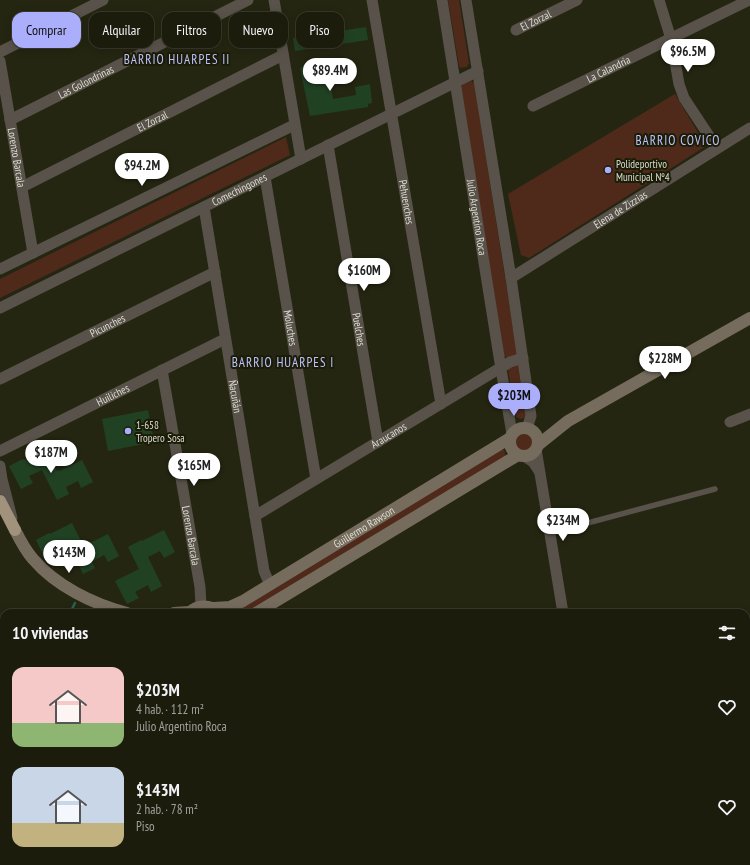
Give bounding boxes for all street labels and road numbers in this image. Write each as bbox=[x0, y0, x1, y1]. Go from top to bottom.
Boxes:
street label: El Zorzal bbox=[518, 7, 554, 34]
street label: La Calandria bbox=[584, 52, 633, 86]
street label: Las Golondrinas bbox=[56, 62, 116, 102]
street label: El Zorzal bbox=[135, 107, 170, 135]
street label: Lorenzo Barcala bbox=[5, 127, 29, 188]
street label: Comechingones bbox=[209, 170, 269, 209]
street label: Julio Argentino Roca bbox=[464, 177, 490, 256]
street label: Pehuenches bbox=[396, 179, 417, 226]
street label: Elena de Zizzias bbox=[591, 187, 650, 231]
street label: Moluches bbox=[281, 309, 300, 347]
street label: Picunches bbox=[87, 311, 128, 340]
street label: Puelches bbox=[349, 312, 369, 347]
street label: Ñacuñán bbox=[226, 379, 245, 414]
street label: Huiliches bbox=[94, 381, 132, 409]
street label: Araucanos bbox=[368, 419, 409, 451]
street label: Guillermo Rawson bbox=[331, 503, 397, 551]
street label: Lorenzo Barcala bbox=[179, 505, 203, 566]

